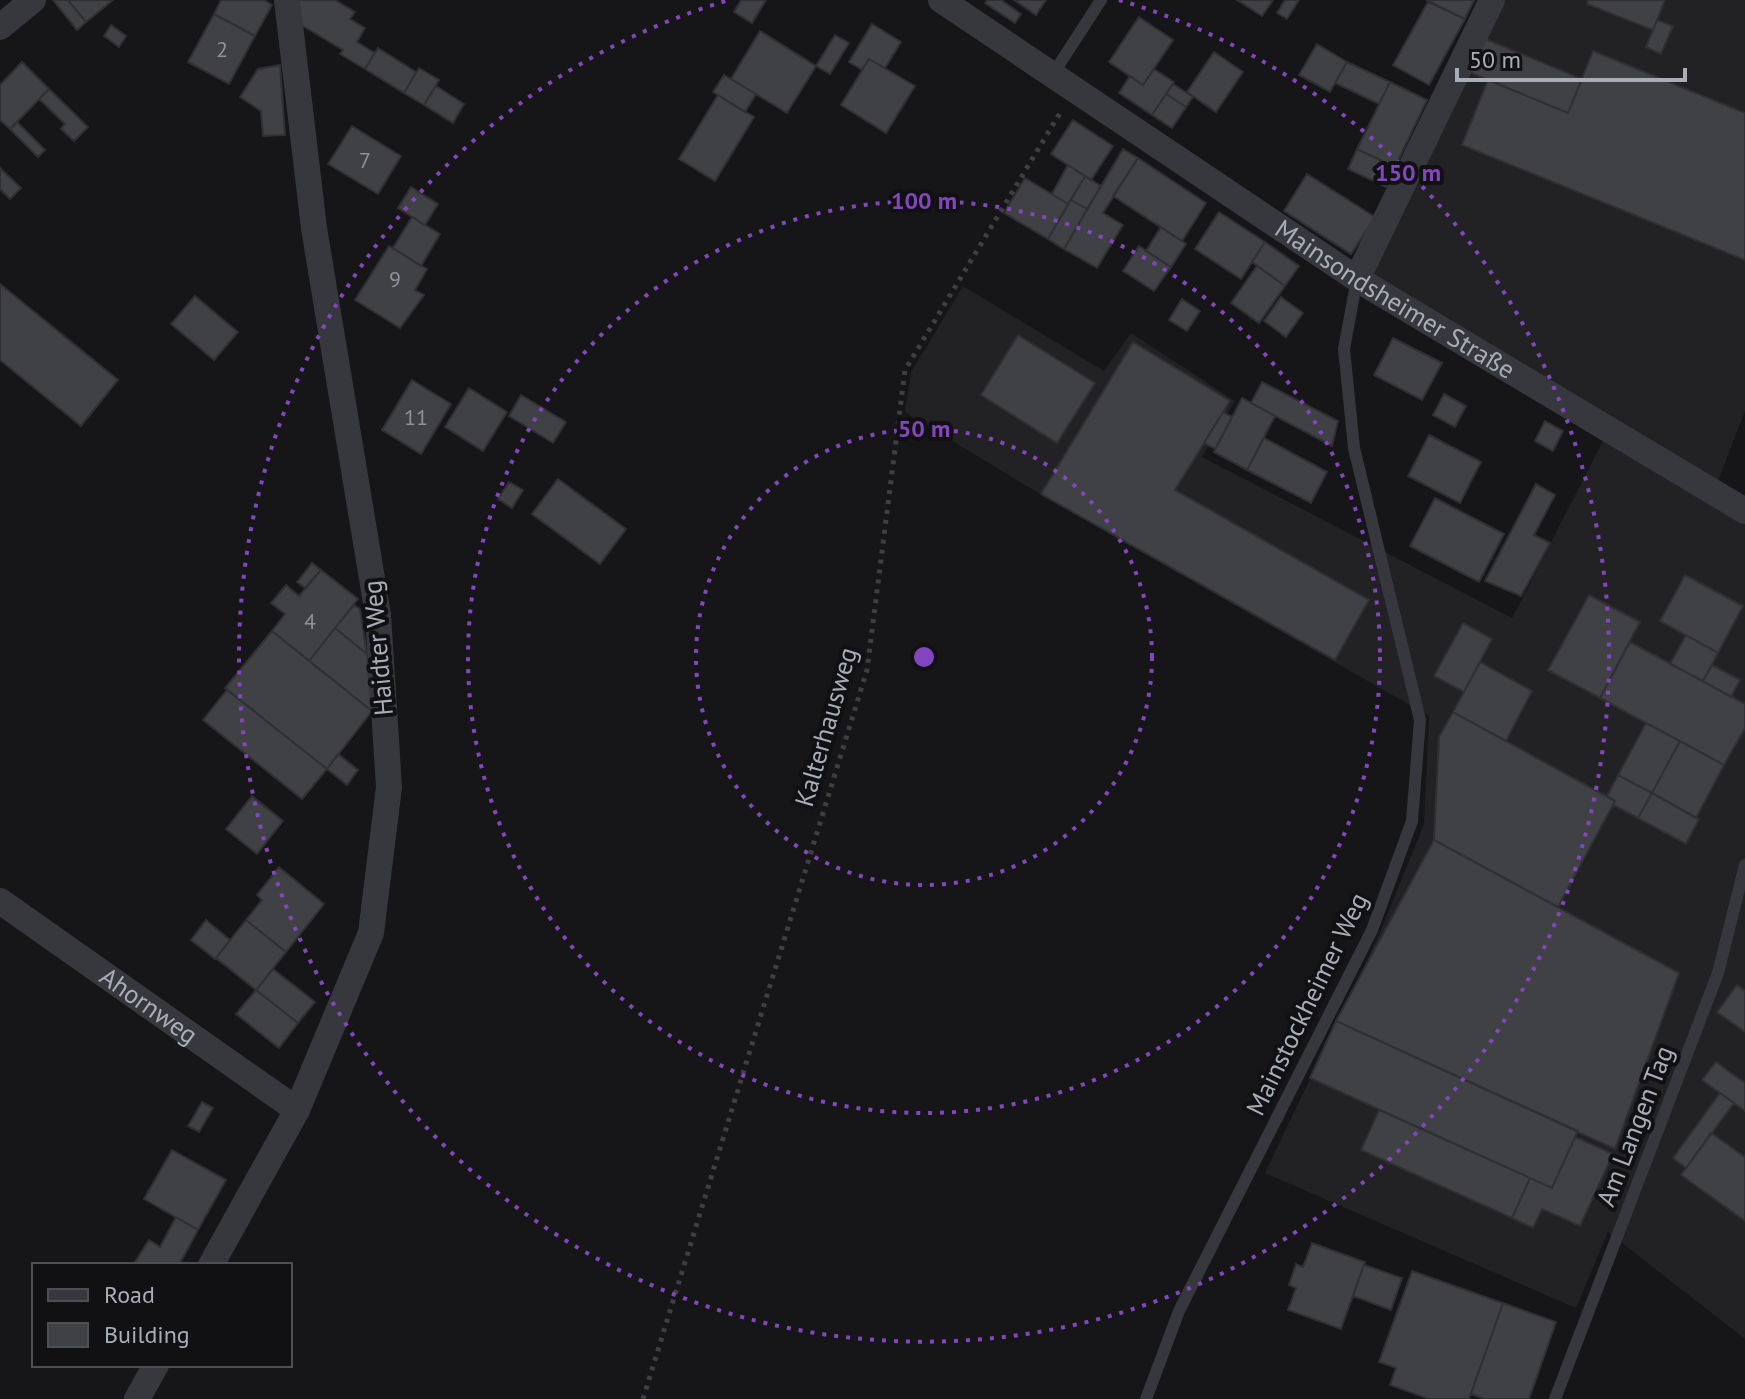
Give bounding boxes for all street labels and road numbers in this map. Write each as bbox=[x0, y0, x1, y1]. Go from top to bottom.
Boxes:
street label: Mainsondsheimer Straße bbox=[1269, 212, 1521, 386]
street label: Haidter Weg bbox=[355, 579, 400, 717]
street label: Kalterhausweg bbox=[787, 643, 864, 810]
street label: Mainstockheimer Weg bbox=[1238, 887, 1375, 1120]
street label: Ahornweg bbox=[94, 960, 205, 1051]
street label: Am Langen Tag bbox=[1589, 1041, 1680, 1211]

